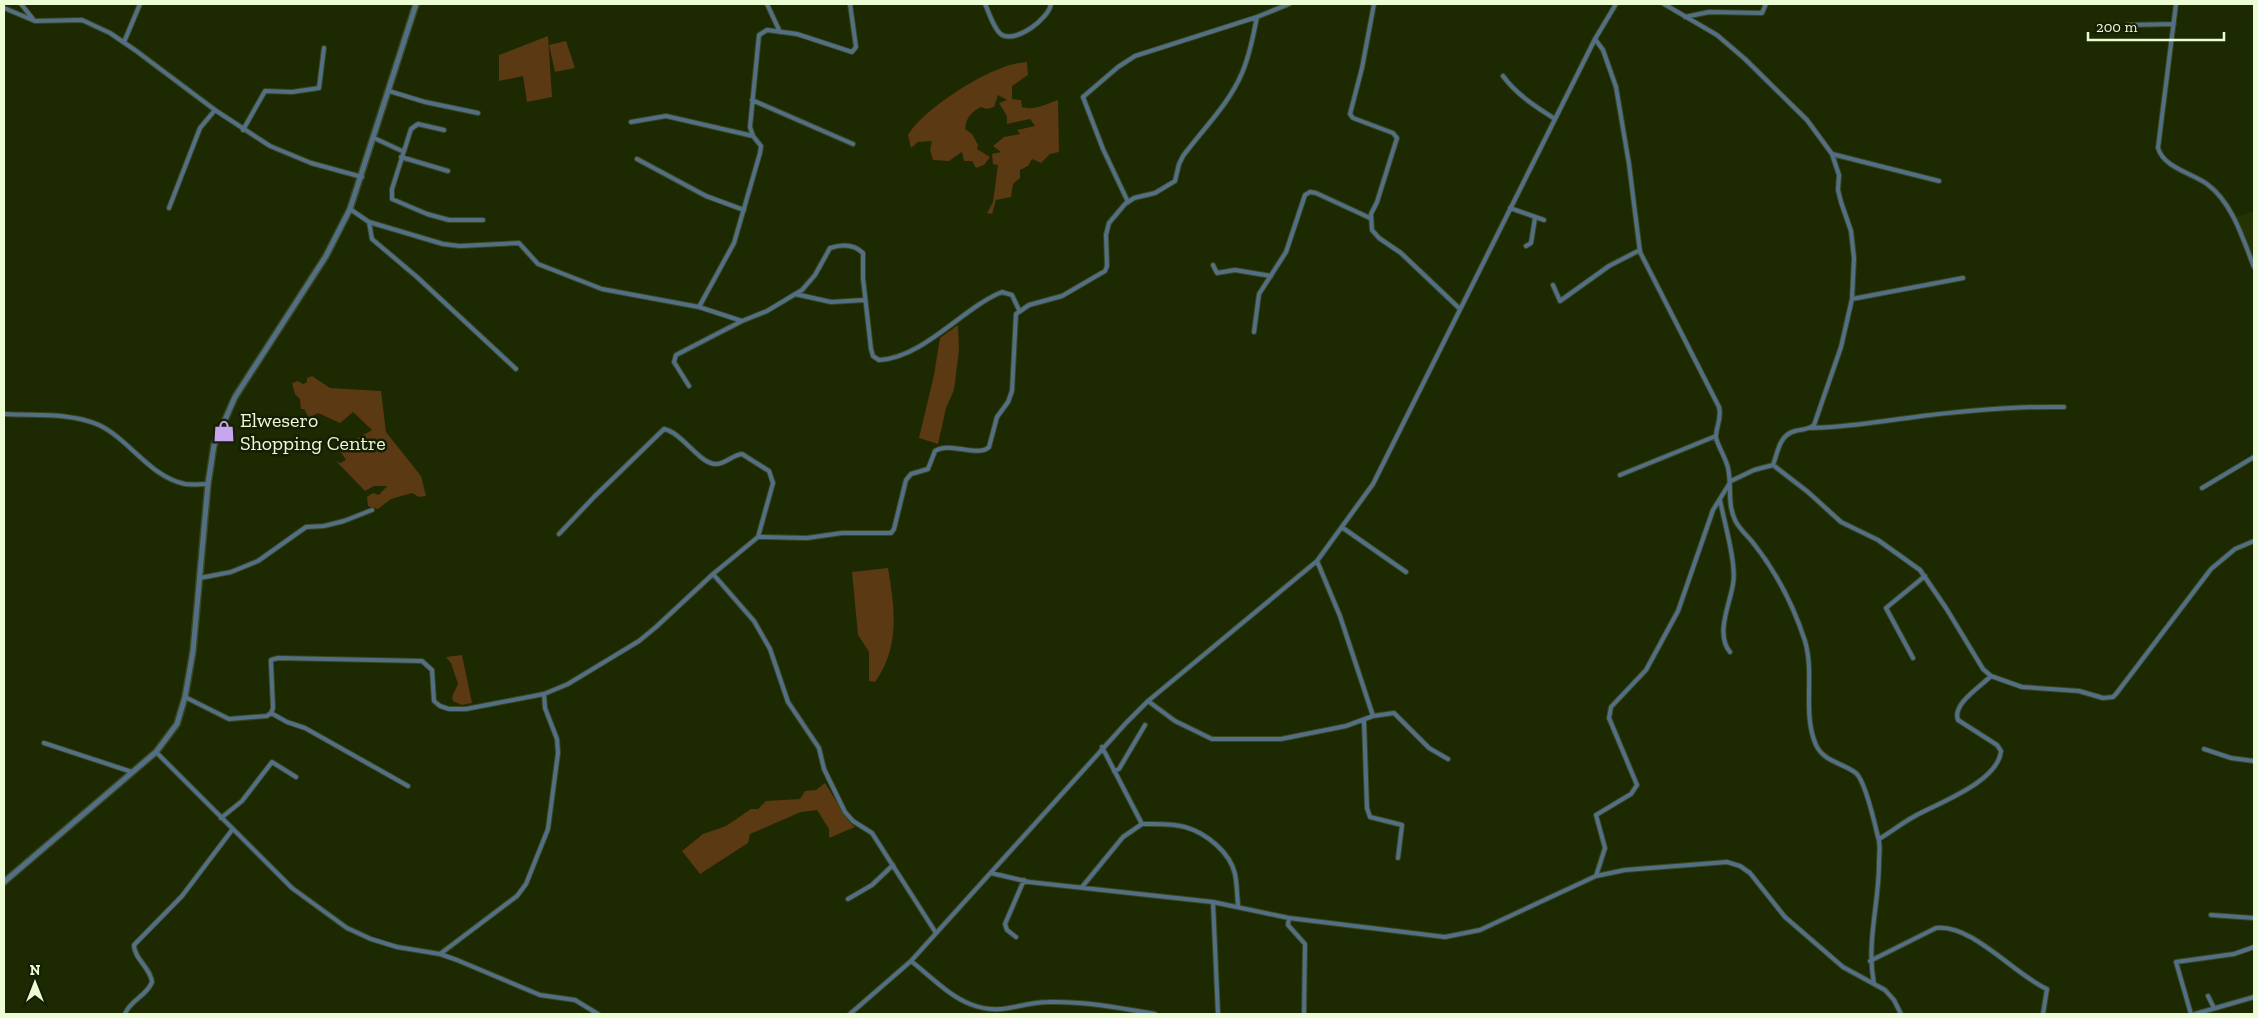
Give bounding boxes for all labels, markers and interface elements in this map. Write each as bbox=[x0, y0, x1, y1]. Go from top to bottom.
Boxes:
scale bar bbox=[2088, 10, 2224, 42]
text: 200 m bbox=[2096, 18, 2137, 36]
place label: Elwesero Shopping Centre bbox=[240, 408, 386, 455]
shop icon: Elwesero Shopping Centre bbox=[211, 418, 237, 444]
north arrow bbox=[10, 958, 60, 1008]
text: N bbox=[30, 962, 41, 979]

